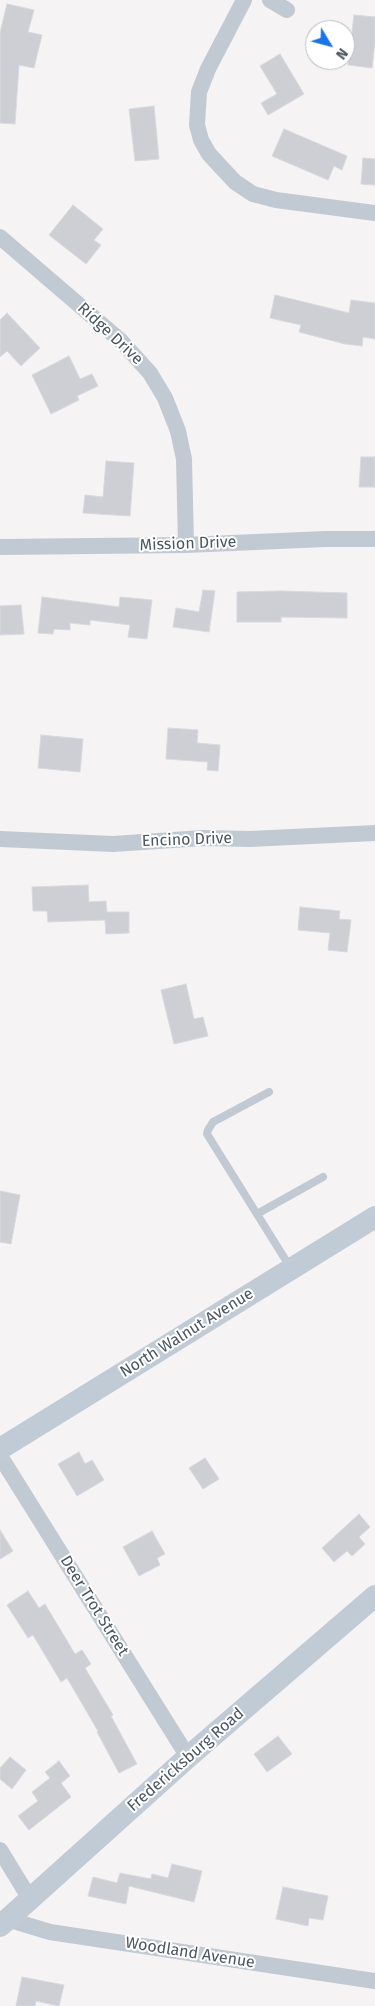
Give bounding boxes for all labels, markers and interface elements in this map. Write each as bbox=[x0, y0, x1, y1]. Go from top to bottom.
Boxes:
north arrow bbox=[305, 20, 355, 70]
text: N bbox=[332, 45, 351, 63]
street label: Ridge Drive bbox=[73, 299, 147, 369]
street label: Mission Drive bbox=[139, 533, 237, 555]
street label: Encino Drive bbox=[141, 829, 233, 851]
street label: North Walnut Avenue bbox=[117, 1284, 257, 1382]
street label: Deer Trot Street bbox=[56, 1552, 132, 1660]
street label: Fredericksburg Road bbox=[124, 1704, 248, 1816]
street label: Woodland Avenue bbox=[124, 1933, 256, 1973]

